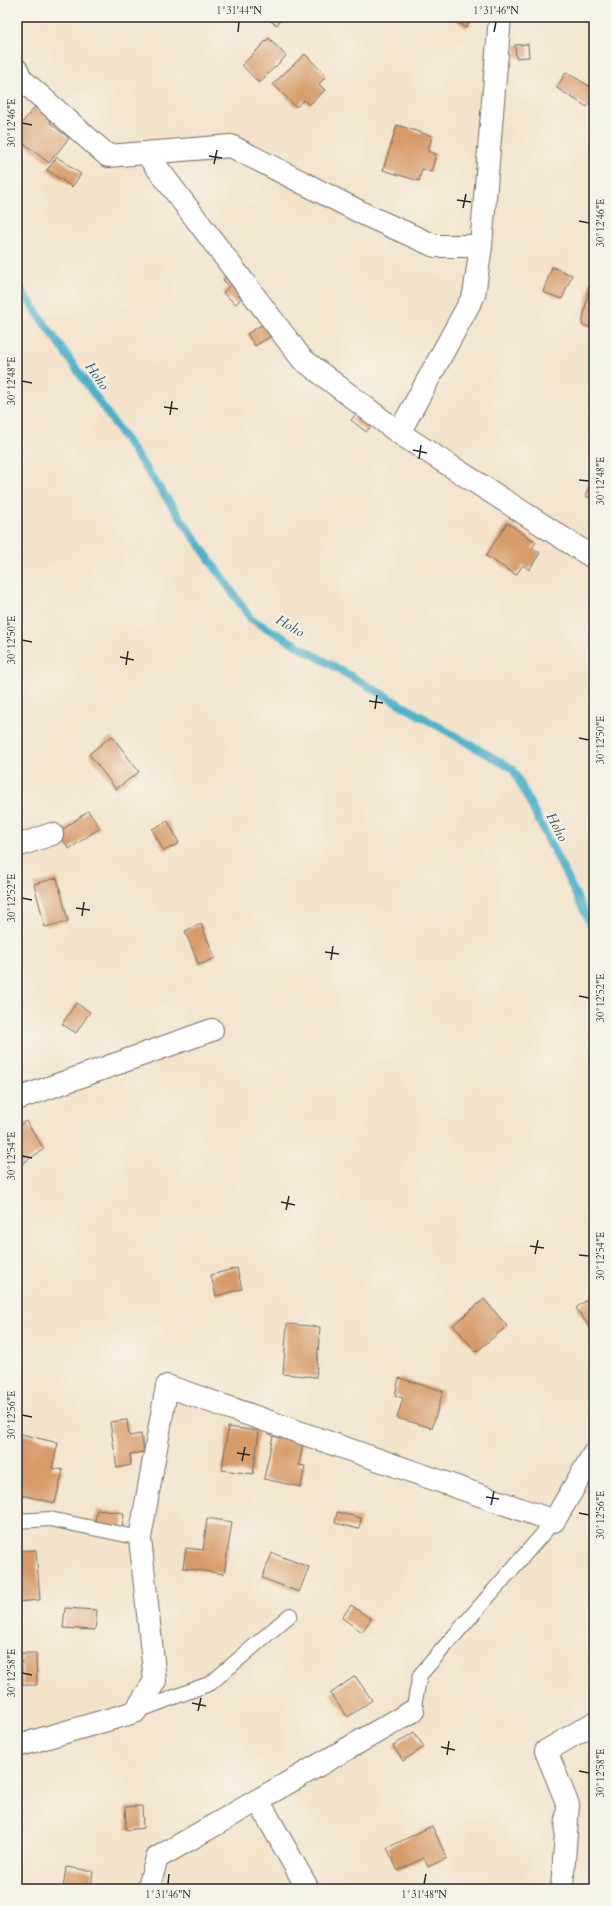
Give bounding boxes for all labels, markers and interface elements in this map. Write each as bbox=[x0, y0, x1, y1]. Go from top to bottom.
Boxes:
text: 1°31'44"N bbox=[216, 4, 262, 18]
text: 1°31'46"N bbox=[473, 4, 519, 18]
text: 30°12'46"E bbox=[5, 99, 19, 147]
text: 30°12'46"E bbox=[594, 199, 608, 247]
text: 30°12'48"E bbox=[5, 357, 19, 405]
water label: Hoho bbox=[81, 358, 114, 394]
text: 30°12'48"E bbox=[594, 457, 608, 505]
water label: Hoho bbox=[272, 610, 308, 642]
text: 30°12'50"E bbox=[5, 616, 19, 664]
text: 30°12'50"E bbox=[594, 716, 608, 764]
water label: Hoho bbox=[542, 809, 573, 845]
text: 30°12'52"E bbox=[5, 874, 19, 922]
text: 30°12'52"E bbox=[594, 974, 608, 1022]
text: 30°12'54"E bbox=[5, 1132, 19, 1180]
text: 30°12'54"E bbox=[594, 1232, 608, 1280]
text: 30°12'56"E bbox=[5, 1391, 19, 1439]
text: 30°12'56"E bbox=[594, 1491, 608, 1539]
text: 30°12'58"E bbox=[5, 1649, 19, 1697]
text: 30°12'58"E bbox=[594, 1749, 608, 1797]
text: 1°31'46"N bbox=[145, 1888, 191, 1902]
text: 1°31'48"N bbox=[401, 1888, 447, 1902]

